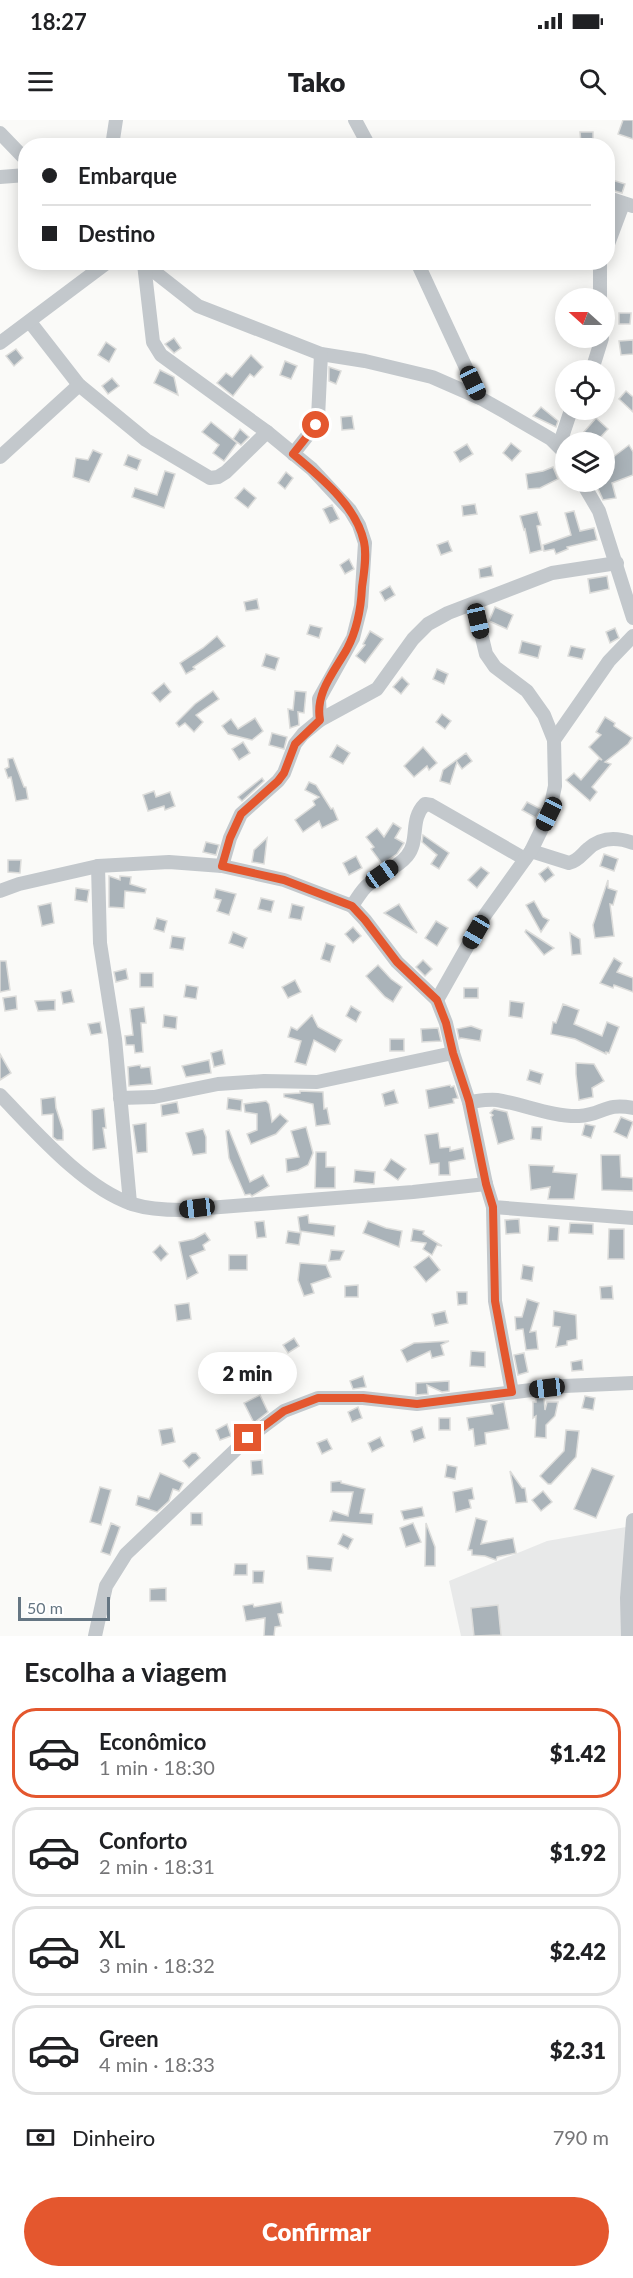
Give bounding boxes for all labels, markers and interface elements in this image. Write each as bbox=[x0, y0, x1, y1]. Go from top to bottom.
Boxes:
text: 18:27 bbox=[30, 8, 87, 35]
icon: menu bbox=[24, 65, 57, 98]
text: Tako bbox=[288, 65, 345, 98]
icon: search bbox=[576, 65, 609, 98]
text: Embarque bbox=[78, 162, 177, 189]
text: Destino bbox=[78, 220, 155, 247]
north arrow bbox=[555, 288, 615, 348]
map controls bbox=[555, 288, 615, 492]
button: locate bbox=[555, 360, 615, 420]
car bbox=[457, 363, 489, 403]
route start bbox=[302, 411, 329, 438]
button: layers bbox=[555, 432, 615, 492]
car bbox=[465, 601, 491, 641]
car bbox=[533, 794, 565, 834]
car bbox=[362, 856, 402, 892]
car bbox=[459, 912, 493, 952]
car bbox=[178, 1197, 216, 1219]
callout: 2 min bbox=[198, 1351, 298, 1393]
text: 2 min bbox=[223, 1361, 272, 1385]
car bbox=[528, 1377, 566, 1399]
route end bbox=[234, 1424, 261, 1451]
scale bar bbox=[18, 1594, 110, 1622]
text: 50 m bbox=[27, 1598, 63, 1617]
text: Escolha a viagem bbox=[24, 1655, 227, 1688]
icon: car bbox=[27, 1726, 81, 1780]
text: Econômico bbox=[99, 1728, 206, 1755]
text: $1.42 bbox=[550, 1740, 606, 1767]
text: 1 min · 18:30 bbox=[99, 1755, 215, 1779]
icon: car bbox=[27, 1825, 81, 1879]
text: Conforto bbox=[99, 1827, 187, 1854]
text: $1.92 bbox=[550, 1839, 606, 1866]
text: 2 min · 18:31 bbox=[99, 1854, 215, 1878]
icon: car bbox=[27, 1924, 81, 1978]
text: XL bbox=[99, 1926, 125, 1953]
text: $2.42 bbox=[550, 1938, 606, 1965]
text: 3 min · 18:32 bbox=[99, 1953, 215, 1977]
icon: car bbox=[27, 2023, 81, 2077]
text: Green bbox=[99, 2025, 159, 2052]
text: $2.31 bbox=[550, 2037, 606, 2064]
text: 4 min · 18:33 bbox=[99, 2052, 215, 2076]
icon: cash bbox=[24, 2121, 57, 2154]
text: Dinheiro bbox=[72, 2124, 155, 2151]
text: 790 m bbox=[553, 2125, 609, 2149]
button: Confirmar bbox=[24, 2197, 609, 2266]

